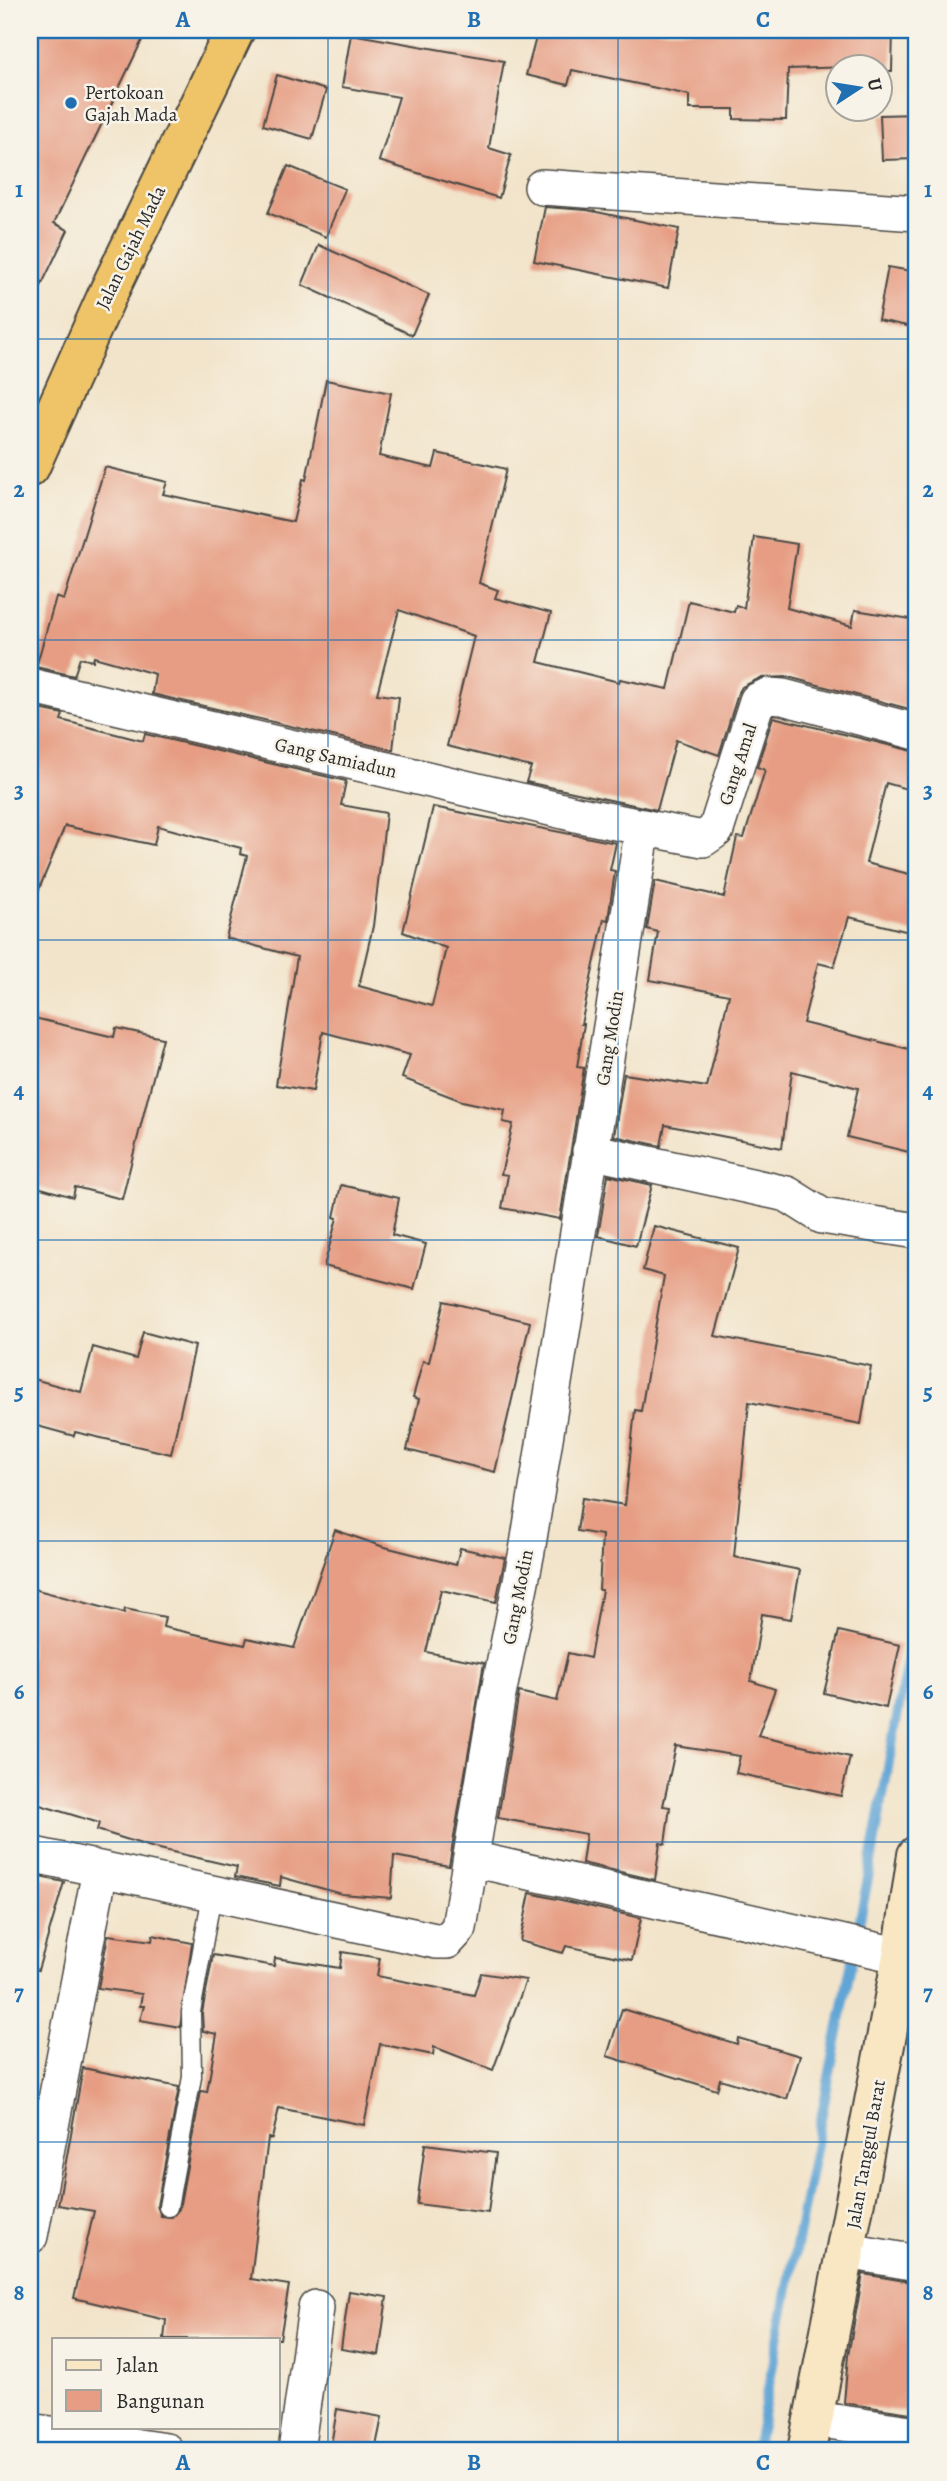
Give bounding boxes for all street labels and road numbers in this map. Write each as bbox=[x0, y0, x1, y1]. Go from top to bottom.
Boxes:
street label: Jalan Gajah Mada bbox=[90, 181, 172, 314]
street label: Gang Amal bbox=[712, 720, 764, 809]
street label: Gang Samiadun bbox=[272, 731, 399, 785]
street label: Gang Modin bbox=[590, 989, 630, 1088]
street label: Gang Modin bbox=[496, 1548, 540, 1647]
street label: Jalan Tanggul Barat bbox=[840, 2078, 892, 2231]

